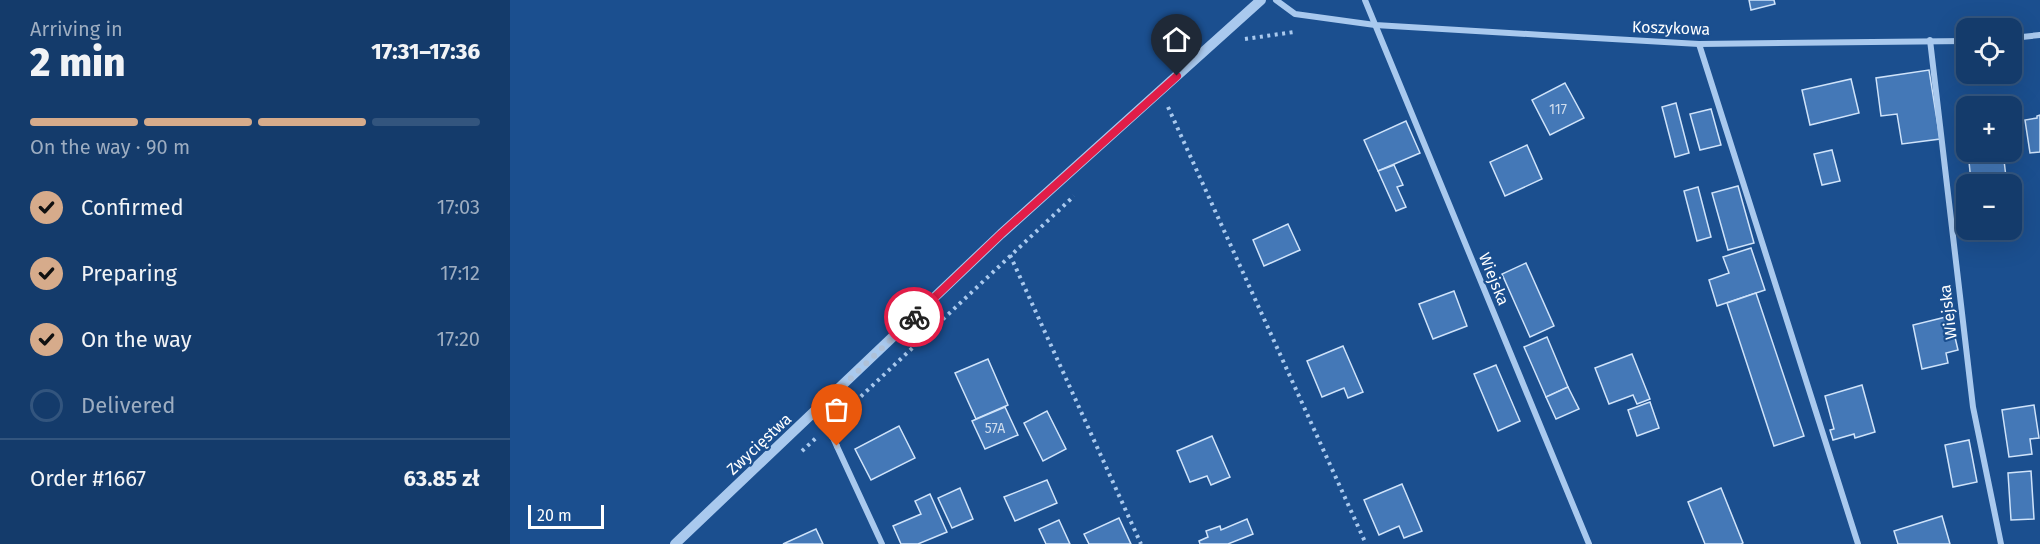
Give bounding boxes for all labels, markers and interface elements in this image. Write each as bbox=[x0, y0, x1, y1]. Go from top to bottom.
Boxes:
pin bbox=[1151, 14, 1202, 76]
text: Arriving in bbox=[30, 17, 123, 41]
street label: Koszykowa bbox=[1632, 17, 1710, 39]
map controls bbox=[1956, 18, 2022, 240]
button: locate bbox=[1956, 18, 2022, 84]
icon: home bbox=[1160, 23, 1193, 56]
text: 17:31–17:36 bbox=[371, 38, 480, 65]
text: 2 min bbox=[30, 40, 126, 86]
button: + bbox=[1956, 96, 2022, 162]
house number: 117 bbox=[1549, 101, 1567, 118]
text: On the way · 90 m bbox=[30, 135, 190, 159]
button: − bbox=[1956, 174, 2022, 240]
icon: check bbox=[30, 191, 63, 224]
text: Confirmed bbox=[81, 194, 184, 221]
text: 17:03 bbox=[437, 195, 480, 219]
street label: Wiejska bbox=[1475, 250, 1513, 308]
icon: check bbox=[30, 257, 63, 290]
text: Preparing bbox=[81, 260, 177, 287]
text: 17:12 bbox=[440, 261, 480, 285]
street label: Wiejska bbox=[1935, 284, 1961, 340]
courier bbox=[884, 287, 944, 347]
icon: bike bbox=[898, 301, 931, 334]
icon: check bbox=[30, 323, 63, 356]
text: On the way bbox=[81, 326, 192, 353]
text: 17:20 bbox=[437, 327, 480, 351]
pin bbox=[811, 384, 862, 446]
text: Delivered bbox=[81, 392, 176, 419]
icon: bag bbox=[820, 393, 853, 426]
street label: Zwycięstwa bbox=[723, 409, 795, 479]
house number: 57A bbox=[985, 420, 1005, 437]
text: Order #1667 bbox=[30, 465, 146, 492]
text: 63.85 zł bbox=[404, 465, 480, 492]
scale bar bbox=[528, 502, 604, 530]
text: 20 m bbox=[537, 506, 572, 525]

